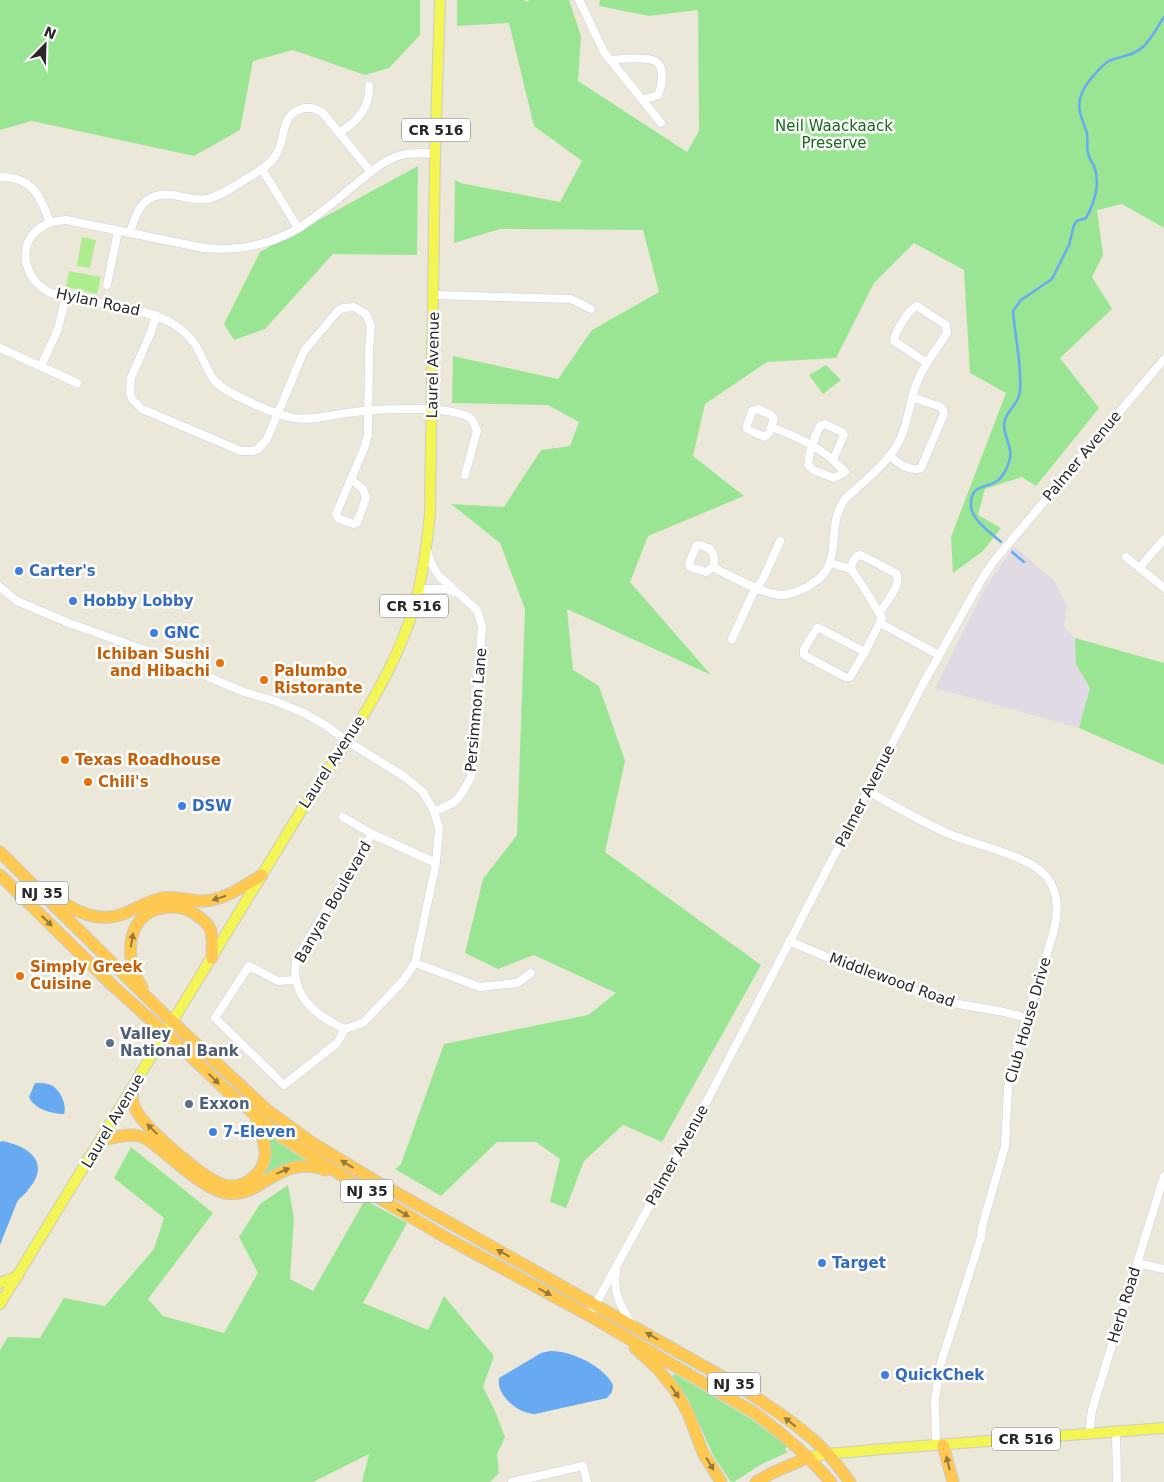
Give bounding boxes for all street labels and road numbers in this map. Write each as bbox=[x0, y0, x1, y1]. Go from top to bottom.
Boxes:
road number: CR 516 bbox=[402, 118, 470, 142]
street label: Hylan Road bbox=[54, 284, 142, 320]
street label: Laurel Avenue bbox=[423, 311, 443, 419]
street label: Palmer Avenue bbox=[1039, 407, 1125, 505]
road number: CR 516 bbox=[380, 594, 448, 618]
street label: Persimmon Lane bbox=[462, 647, 490, 773]
street label: Laurel Avenue bbox=[295, 712, 369, 812]
street label: Palmer Avenue bbox=[832, 742, 898, 850]
street label: Banyan Boulevard bbox=[291, 838, 375, 966]
road number: NJ 35 bbox=[16, 881, 68, 904]
street label: Middlewood Road bbox=[827, 949, 957, 1011]
street label: Club House Drive bbox=[1001, 955, 1055, 1085]
street label: Laurel Avenue bbox=[78, 1071, 148, 1171]
street label: Palmer Avenue bbox=[642, 1102, 712, 1208]
road number: NJ 35 bbox=[341, 1180, 393, 1202]
street label: Herb Road bbox=[1104, 1265, 1144, 1345]
road number: NJ 35 bbox=[708, 1372, 760, 1396]
road number: CR 516 bbox=[992, 1428, 1060, 1450]

